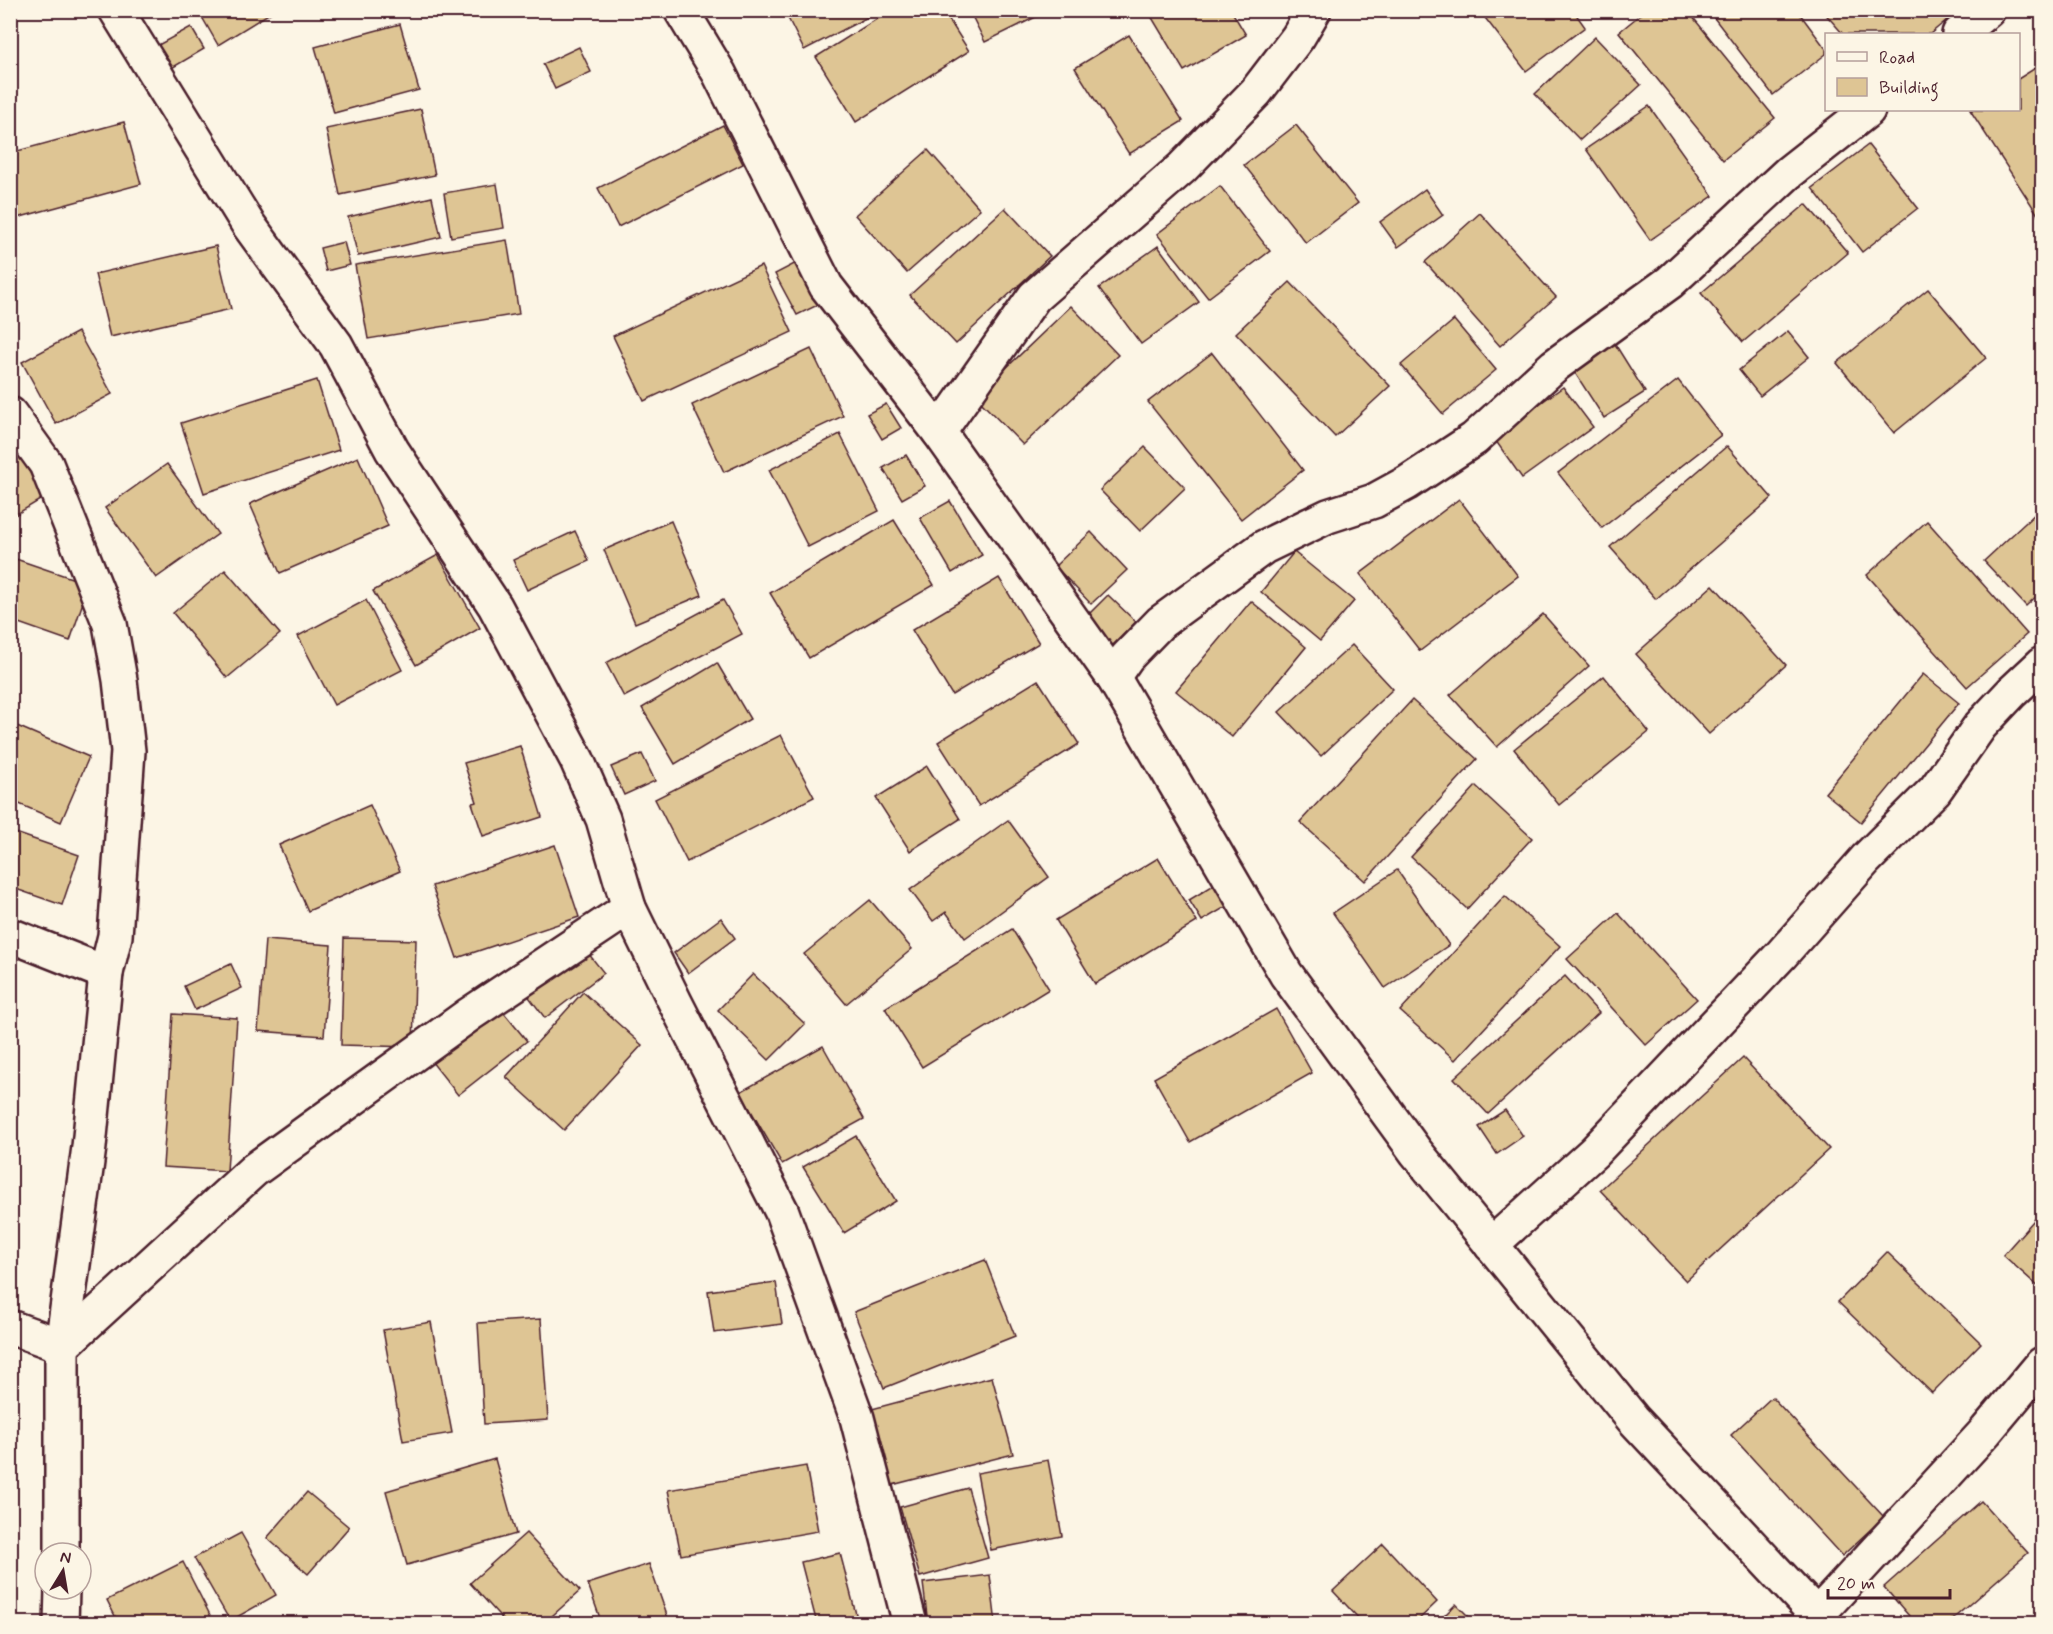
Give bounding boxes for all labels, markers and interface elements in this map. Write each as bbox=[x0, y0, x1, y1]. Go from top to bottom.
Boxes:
legend bbox=[1825, 33, 2020, 111]
text: Road bbox=[1879, 46, 1915, 70]
text: Building bbox=[1879, 76, 1939, 102]
north arrow bbox=[33, 1541, 93, 1601]
text: N bbox=[58, 1546, 73, 1569]
scale bar bbox=[1828, 1562, 1950, 1600]
text: 20 m bbox=[1837, 1572, 1875, 1596]

